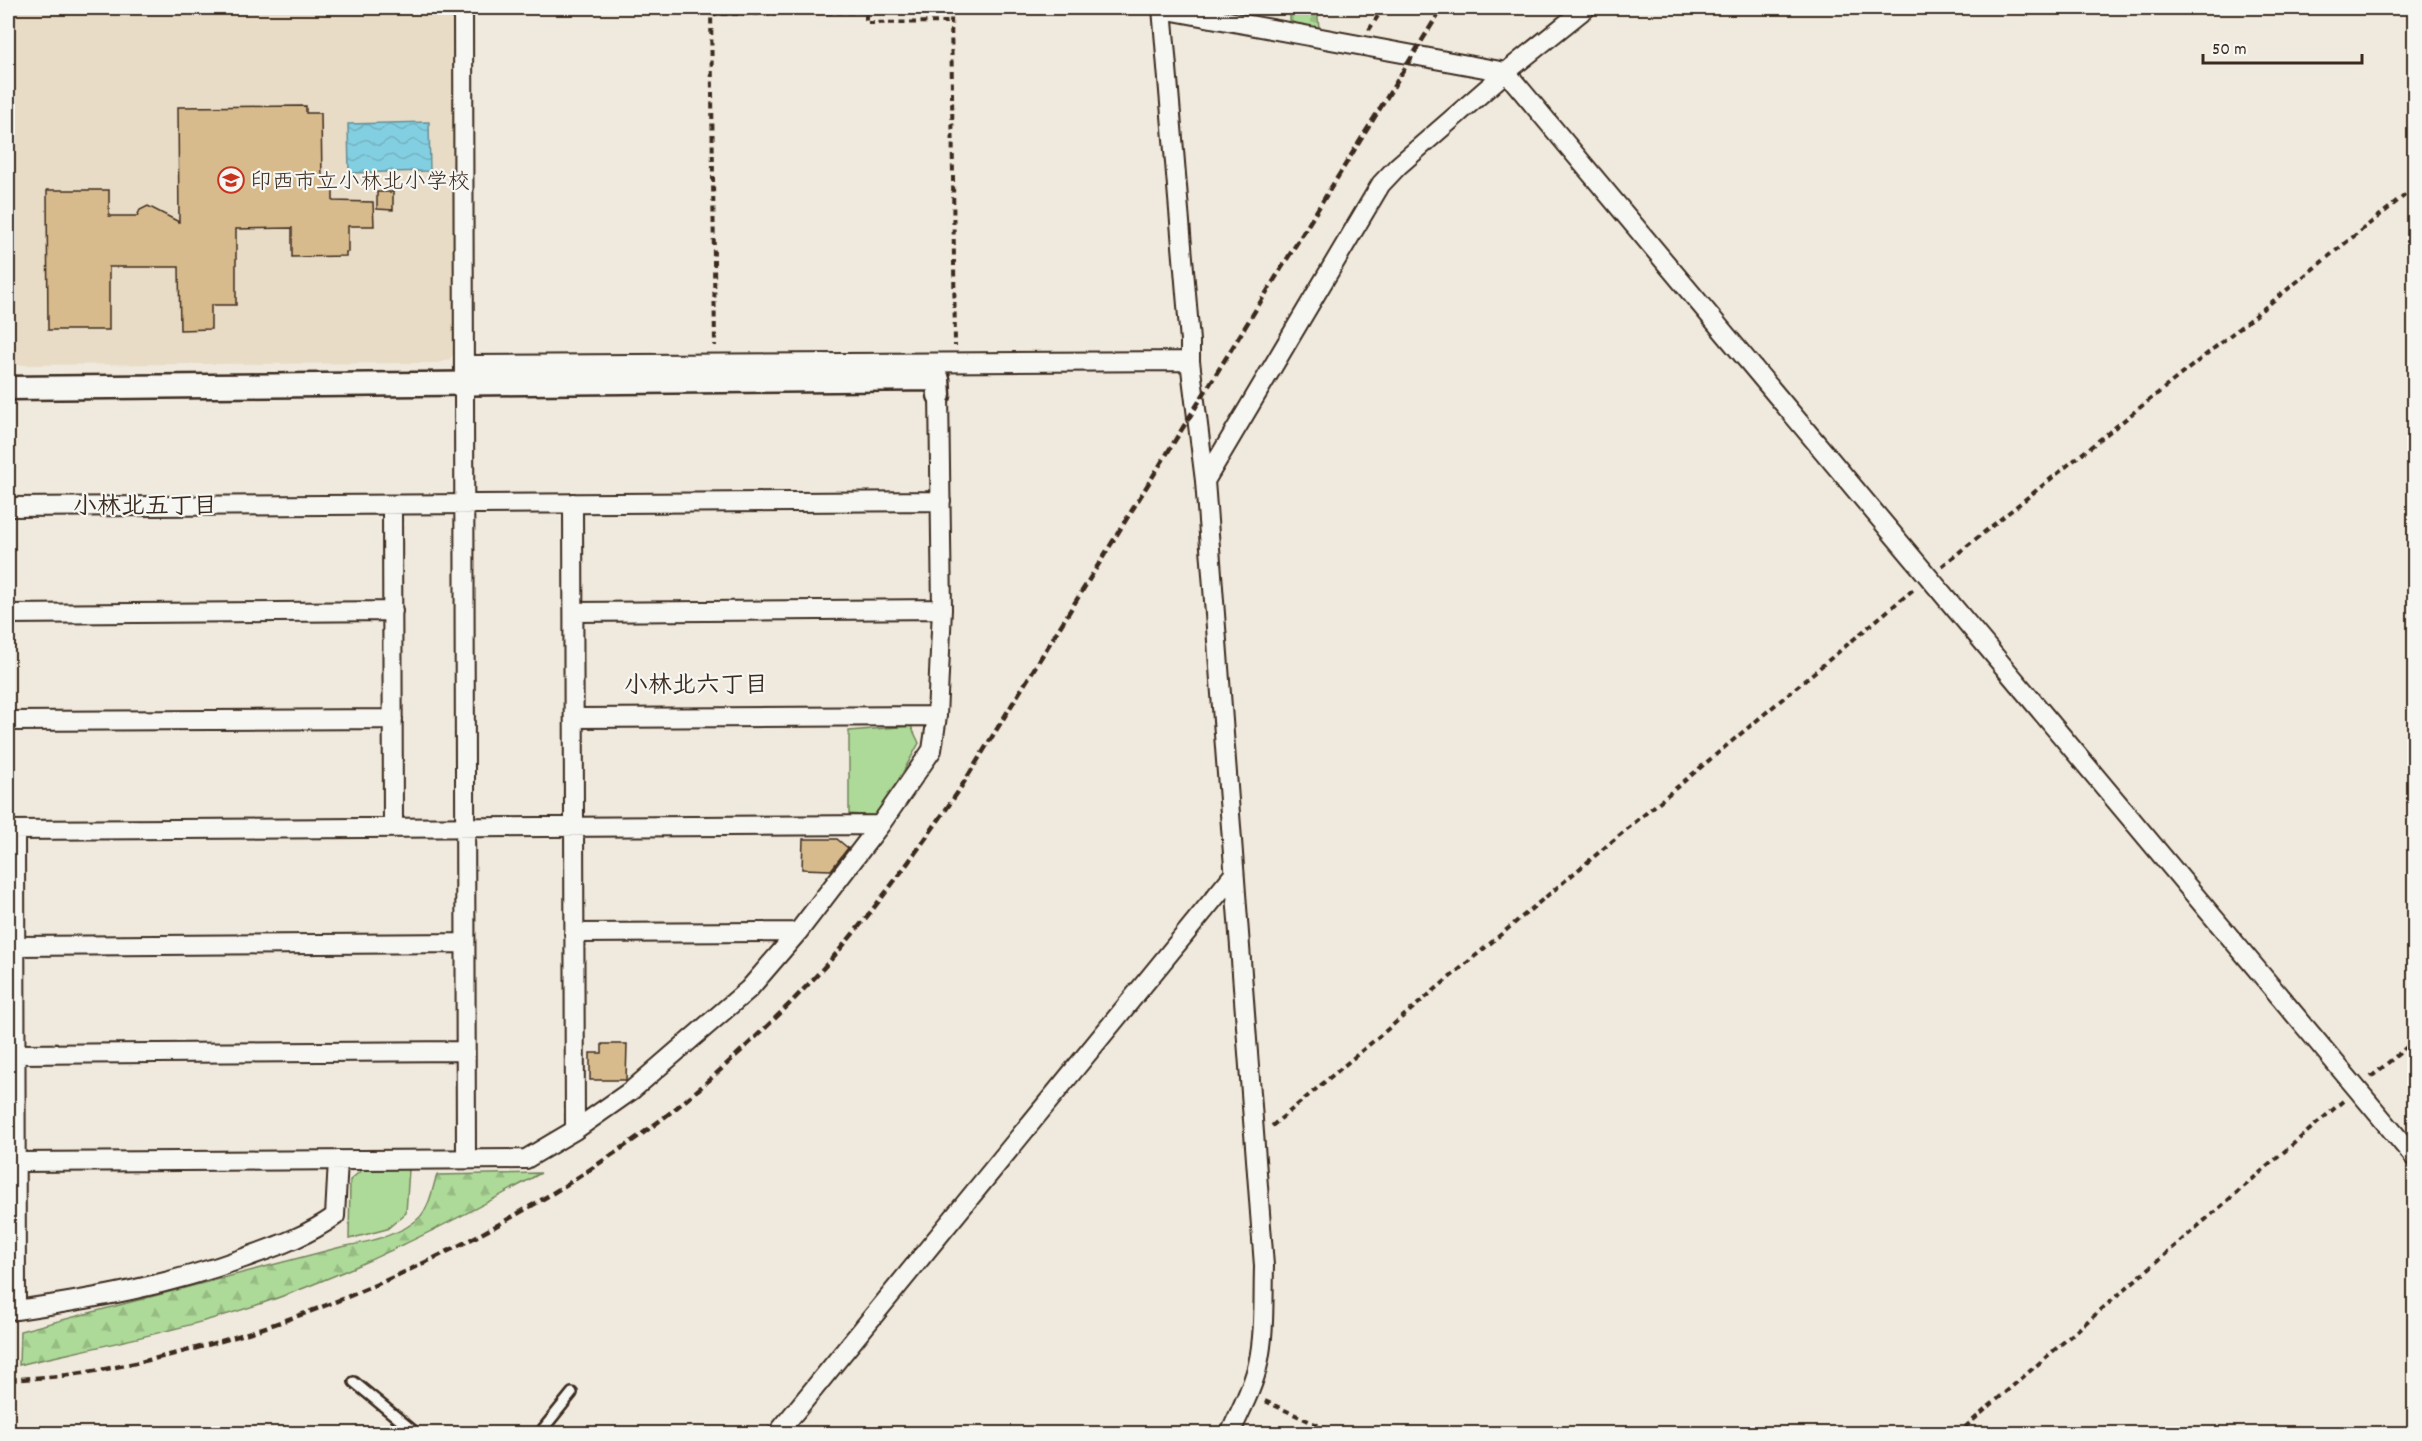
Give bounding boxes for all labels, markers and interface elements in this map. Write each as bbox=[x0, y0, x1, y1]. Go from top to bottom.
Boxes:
scale bar bbox=[2203, 27, 2362, 65]
text: 50 m bbox=[2212, 38, 2247, 63]
school or university icon: 印西市立小林北小学校 bbox=[216, 165, 246, 195]
place label: 印西市立小林北小学校 bbox=[250, 168, 470, 199]
district label: 小林北五丁目 bbox=[73, 491, 217, 525]
district label: 小林北六丁目 bbox=[624, 670, 768, 704]

